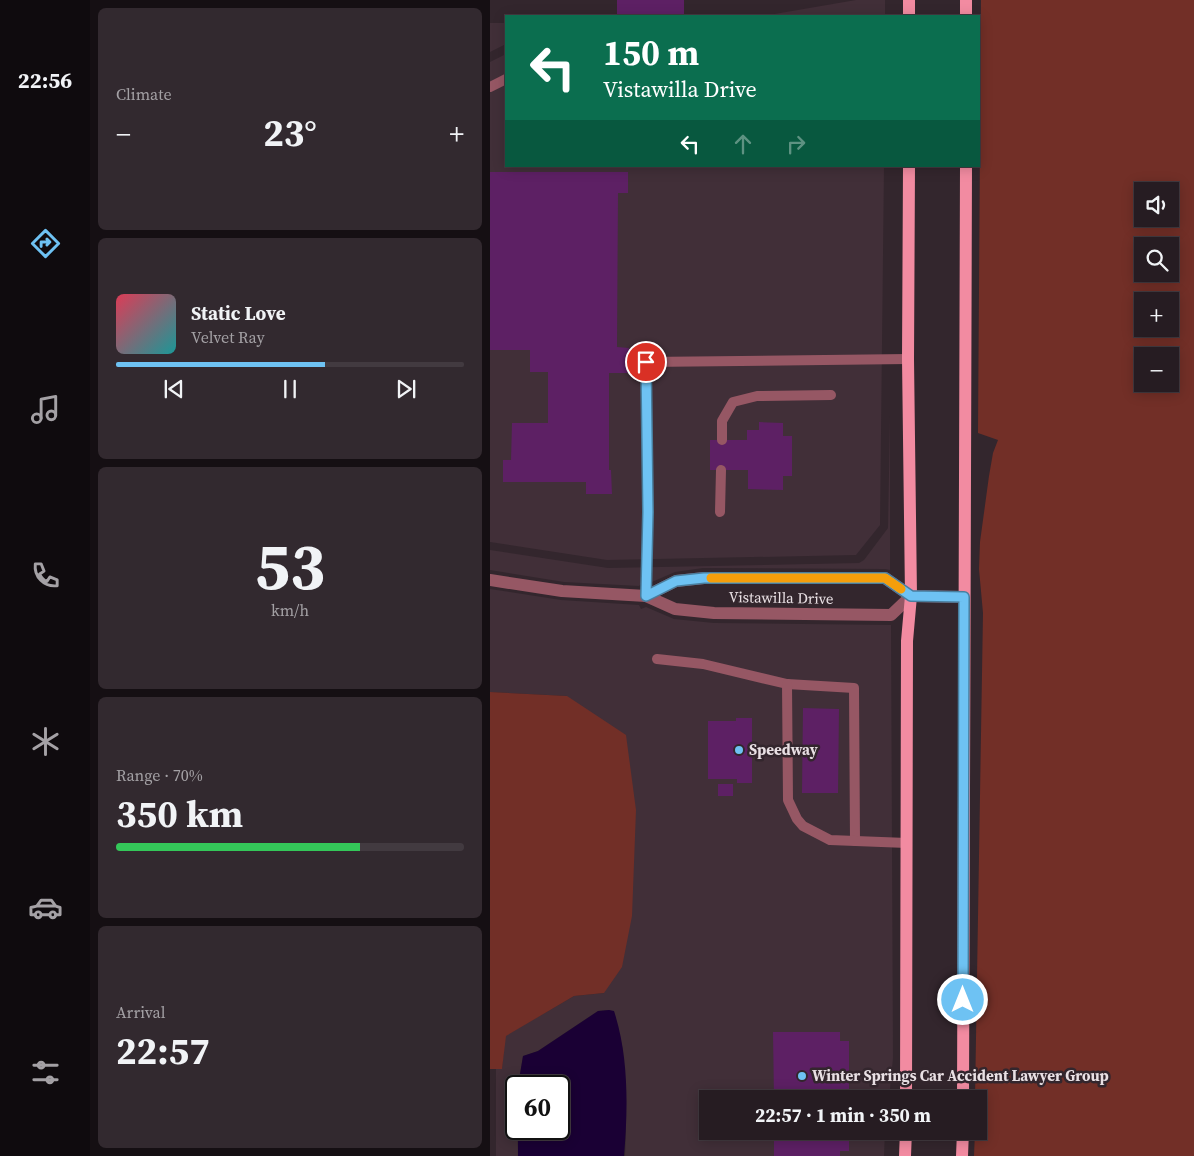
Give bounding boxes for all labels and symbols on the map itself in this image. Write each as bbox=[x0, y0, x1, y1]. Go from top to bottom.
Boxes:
pin bbox=[625, 341, 667, 383]
street label: Vistawilla Drive bbox=[728, 586, 834, 609]
place label: Speedway bbox=[749, 739, 818, 760]
marker: Speedway bbox=[733, 744, 745, 756]
position arrow bbox=[936, 973, 988, 1025]
place label: Winter Springs Car Accident Lawyer Group bbox=[812, 1065, 1109, 1086]
marker: Winter Springs Car Accident Lawyer Group bbox=[796, 1070, 808, 1082]
speed limit sign: 60 bbox=[505, 1075, 570, 1140]

